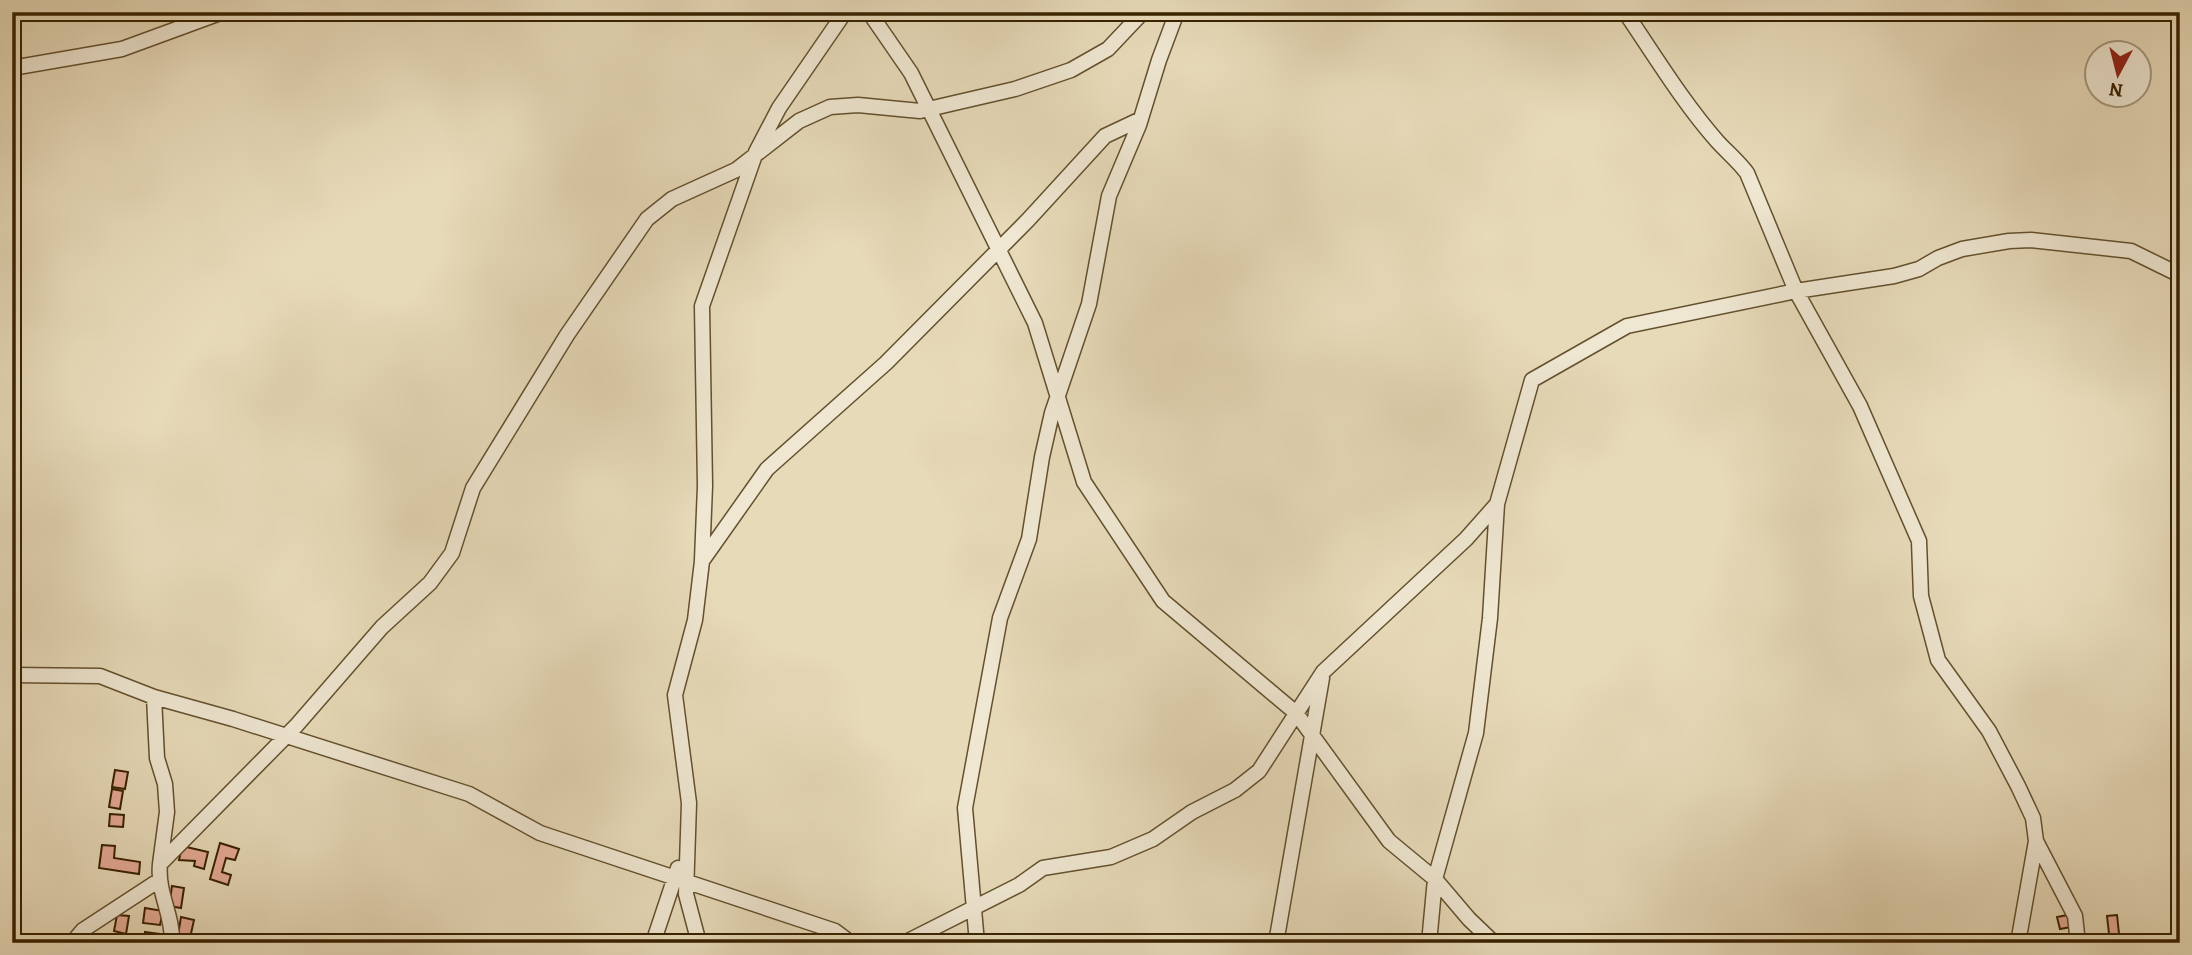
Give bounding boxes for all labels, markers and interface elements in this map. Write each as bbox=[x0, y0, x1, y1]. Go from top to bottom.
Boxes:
north arrow bbox=[2084, 38, 2154, 108]
text: N bbox=[2107, 76, 2125, 104]

